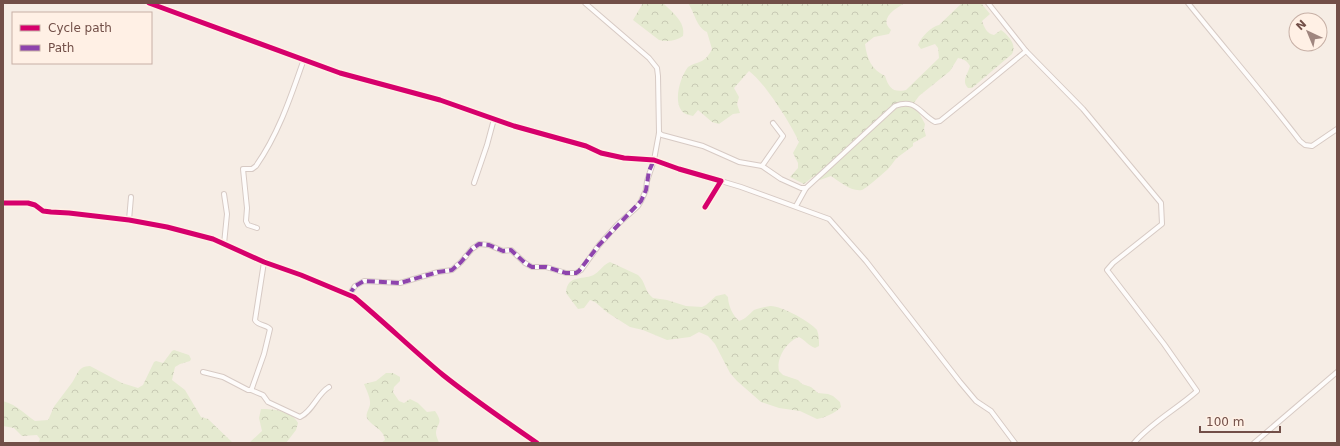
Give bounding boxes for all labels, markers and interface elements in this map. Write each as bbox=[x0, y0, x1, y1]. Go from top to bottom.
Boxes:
legend bbox=[12, 12, 152, 64]
north arrow bbox=[1288, 12, 1328, 52]
text: N bbox=[1294, 17, 1309, 33]
text: Cycle path bbox=[48, 21, 112, 35]
text: Path bbox=[48, 41, 74, 55]
scale bar bbox=[1200, 408, 1280, 434]
text: 100 m bbox=[1206, 415, 1244, 429]

